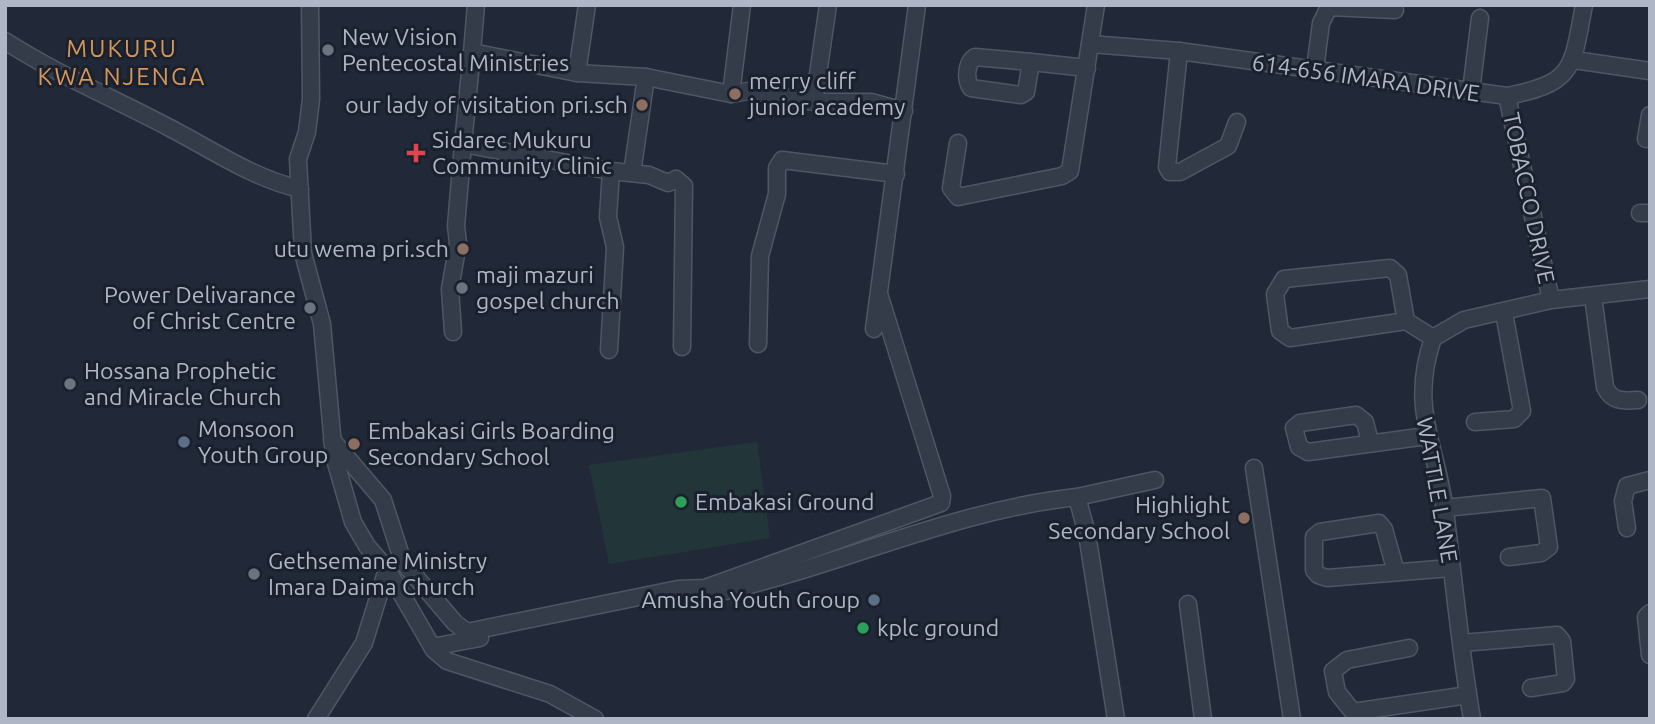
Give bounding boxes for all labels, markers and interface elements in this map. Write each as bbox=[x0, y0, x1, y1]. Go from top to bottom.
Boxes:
place label: New Vision Pentecostal Ministries bbox=[342, 24, 569, 75]
district label: MUKURU KWA NJENGA bbox=[38, 35, 206, 90]
marker: New Vision Pentecostal Ministries bbox=[320, 42, 336, 58]
street label: 614-656 IMARA DRIVE bbox=[1251, 49, 1482, 106]
place label: merry cliff junior academy bbox=[747, 68, 905, 119]
marker: merry cliff junior academy bbox=[727, 86, 743, 102]
place label: our lady of visitation pri.sch bbox=[345, 92, 628, 117]
marker: our lady of visitation pri.sch bbox=[634, 97, 650, 113]
street label: TOBACCO DRIVE bbox=[1499, 110, 1560, 286]
place label: Sidarec Mukuru Community Clinic bbox=[432, 127, 612, 178]
marker: Sidarec Mukuru Community Clinic bbox=[406, 143, 426, 163]
place label: utu wema pri.sch bbox=[274, 236, 449, 261]
marker: utu wema pri.sch bbox=[455, 241, 471, 257]
place label: maji mazuri gospel church bbox=[476, 262, 620, 313]
marker: maji mazuri gospel church bbox=[454, 280, 470, 296]
place label: Power Delivarance of Christ Centre bbox=[104, 282, 296, 333]
marker: Power Delivarance of Christ Centre bbox=[302, 300, 318, 316]
place label: Hossana Prophetic and Miracle Church bbox=[84, 358, 281, 409]
marker: Hossana Prophetic and Miracle Church bbox=[62, 376, 78, 392]
street label: WATTLE LANE bbox=[1412, 415, 1463, 565]
place label: Monsoon Youth Group bbox=[198, 416, 328, 467]
place label: Embakasi Girls Boarding Secondary School bbox=[368, 418, 615, 469]
marker: Monsoon Youth Group bbox=[176, 434, 192, 450]
marker: Embakasi Girls Boarding Secondary School bbox=[346, 436, 362, 452]
place label: Embakasi Ground bbox=[695, 489, 874, 514]
place label: Highlight Secondary School bbox=[1048, 492, 1230, 543]
marker: Embakasi Ground bbox=[673, 494, 689, 510]
marker: Highlight Secondary School bbox=[1236, 510, 1252, 526]
place label: Gethsemane Ministry Imara Daima Church bbox=[268, 548, 487, 599]
marker: Gethsemane Ministry Imara Daima Church bbox=[246, 566, 262, 582]
place label: Amusha Youth Group bbox=[642, 587, 860, 612]
marker: Amusha Youth Group bbox=[866, 592, 882, 608]
place label: kplc ground bbox=[877, 615, 999, 640]
marker: kplc ground bbox=[855, 620, 871, 636]

